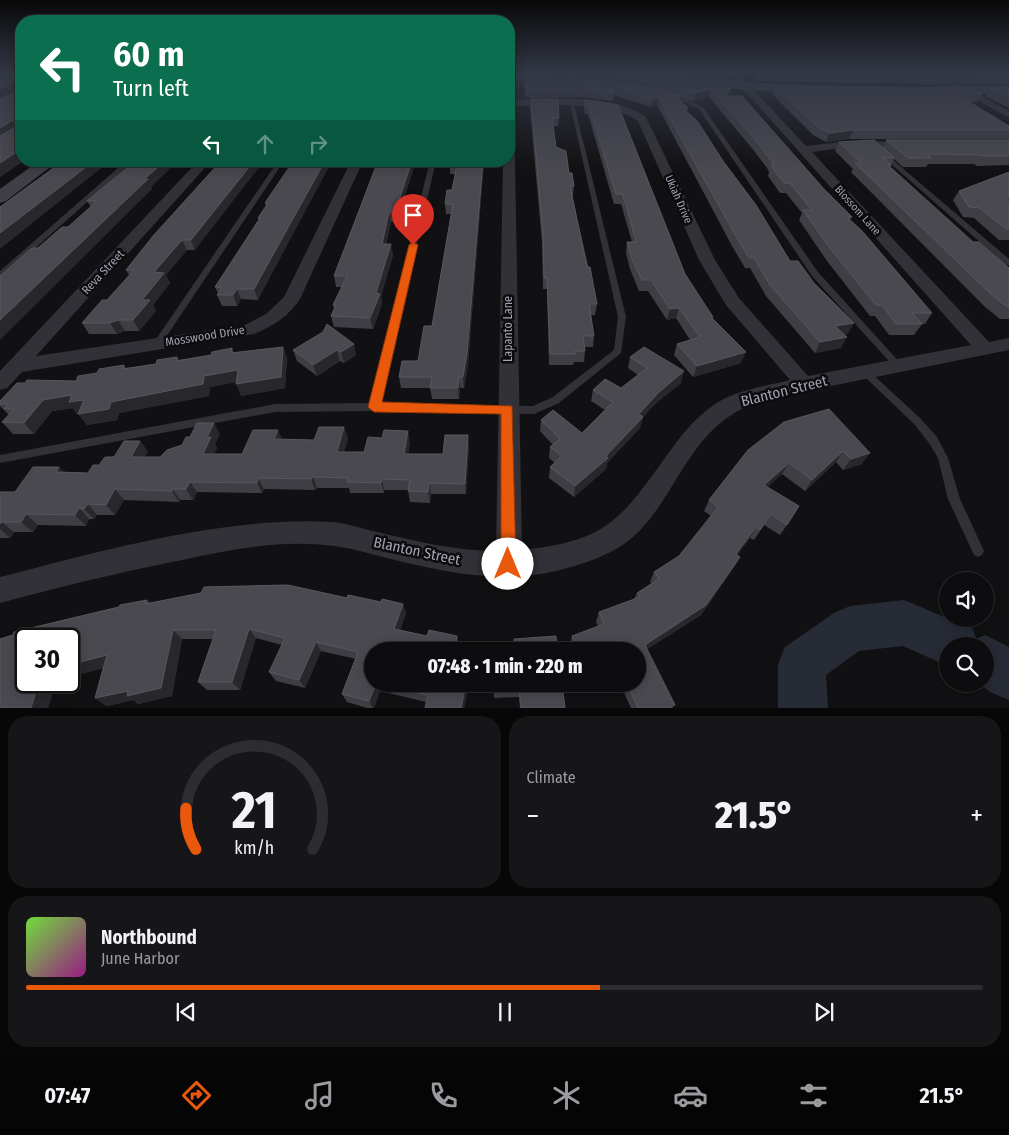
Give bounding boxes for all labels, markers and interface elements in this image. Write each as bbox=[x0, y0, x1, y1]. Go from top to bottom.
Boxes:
text: 60 m bbox=[113, 33, 184, 75]
icon: left bbox=[30, 35, 95, 100]
text: Turn left bbox=[113, 75, 189, 102]
icon: left bbox=[198, 130, 226, 158]
icon: ahead bbox=[251, 130, 279, 158]
icon: right bbox=[304, 130, 332, 158]
street label: Ukiah Drive bbox=[662, 173, 695, 225]
street label: Blossom Lane bbox=[832, 183, 883, 238]
pin bbox=[392, 194, 434, 245]
icon: arrive bbox=[399, 201, 427, 229]
street label: Reva Street bbox=[79, 247, 127, 297]
street label: Lapanto Lane bbox=[501, 296, 515, 362]
street label: Mosswood Drive bbox=[164, 323, 246, 349]
street label: Blanton Street bbox=[739, 372, 829, 410]
street label: Blanton Street bbox=[372, 533, 462, 569]
position arrow bbox=[481, 537, 533, 589]
map controls bbox=[939, 572, 994, 692]
button: sound bbox=[939, 572, 994, 627]
speed limit sign: 30 bbox=[15, 628, 80, 693]
button: search bbox=[939, 637, 994, 692]
text: 07:48 · 1 min · 220 m bbox=[428, 655, 582, 678]
text: Climate bbox=[527, 768, 576, 787]
text: 21 bbox=[231, 779, 277, 842]
text: 21.5° bbox=[715, 792, 794, 838]
text: − bbox=[527, 799, 539, 832]
text: + bbox=[970, 799, 983, 832]
text: km/h bbox=[234, 837, 274, 859]
text: Northbound bbox=[101, 926, 197, 949]
text: June Harbor bbox=[101, 949, 179, 968]
icon: previous bbox=[172, 998, 200, 1026]
icon: pause bbox=[491, 998, 519, 1026]
icon: next bbox=[810, 998, 838, 1026]
icon: directions bbox=[179, 1078, 214, 1113]
icon: music bbox=[302, 1078, 337, 1113]
icon: phone bbox=[426, 1078, 461, 1113]
icon: climate bbox=[549, 1078, 584, 1113]
icon: car bbox=[673, 1078, 708, 1113]
icon: filters bbox=[796, 1078, 831, 1113]
text: 07:47 bbox=[44, 1082, 90, 1109]
text: 21.5° bbox=[919, 1082, 965, 1109]

